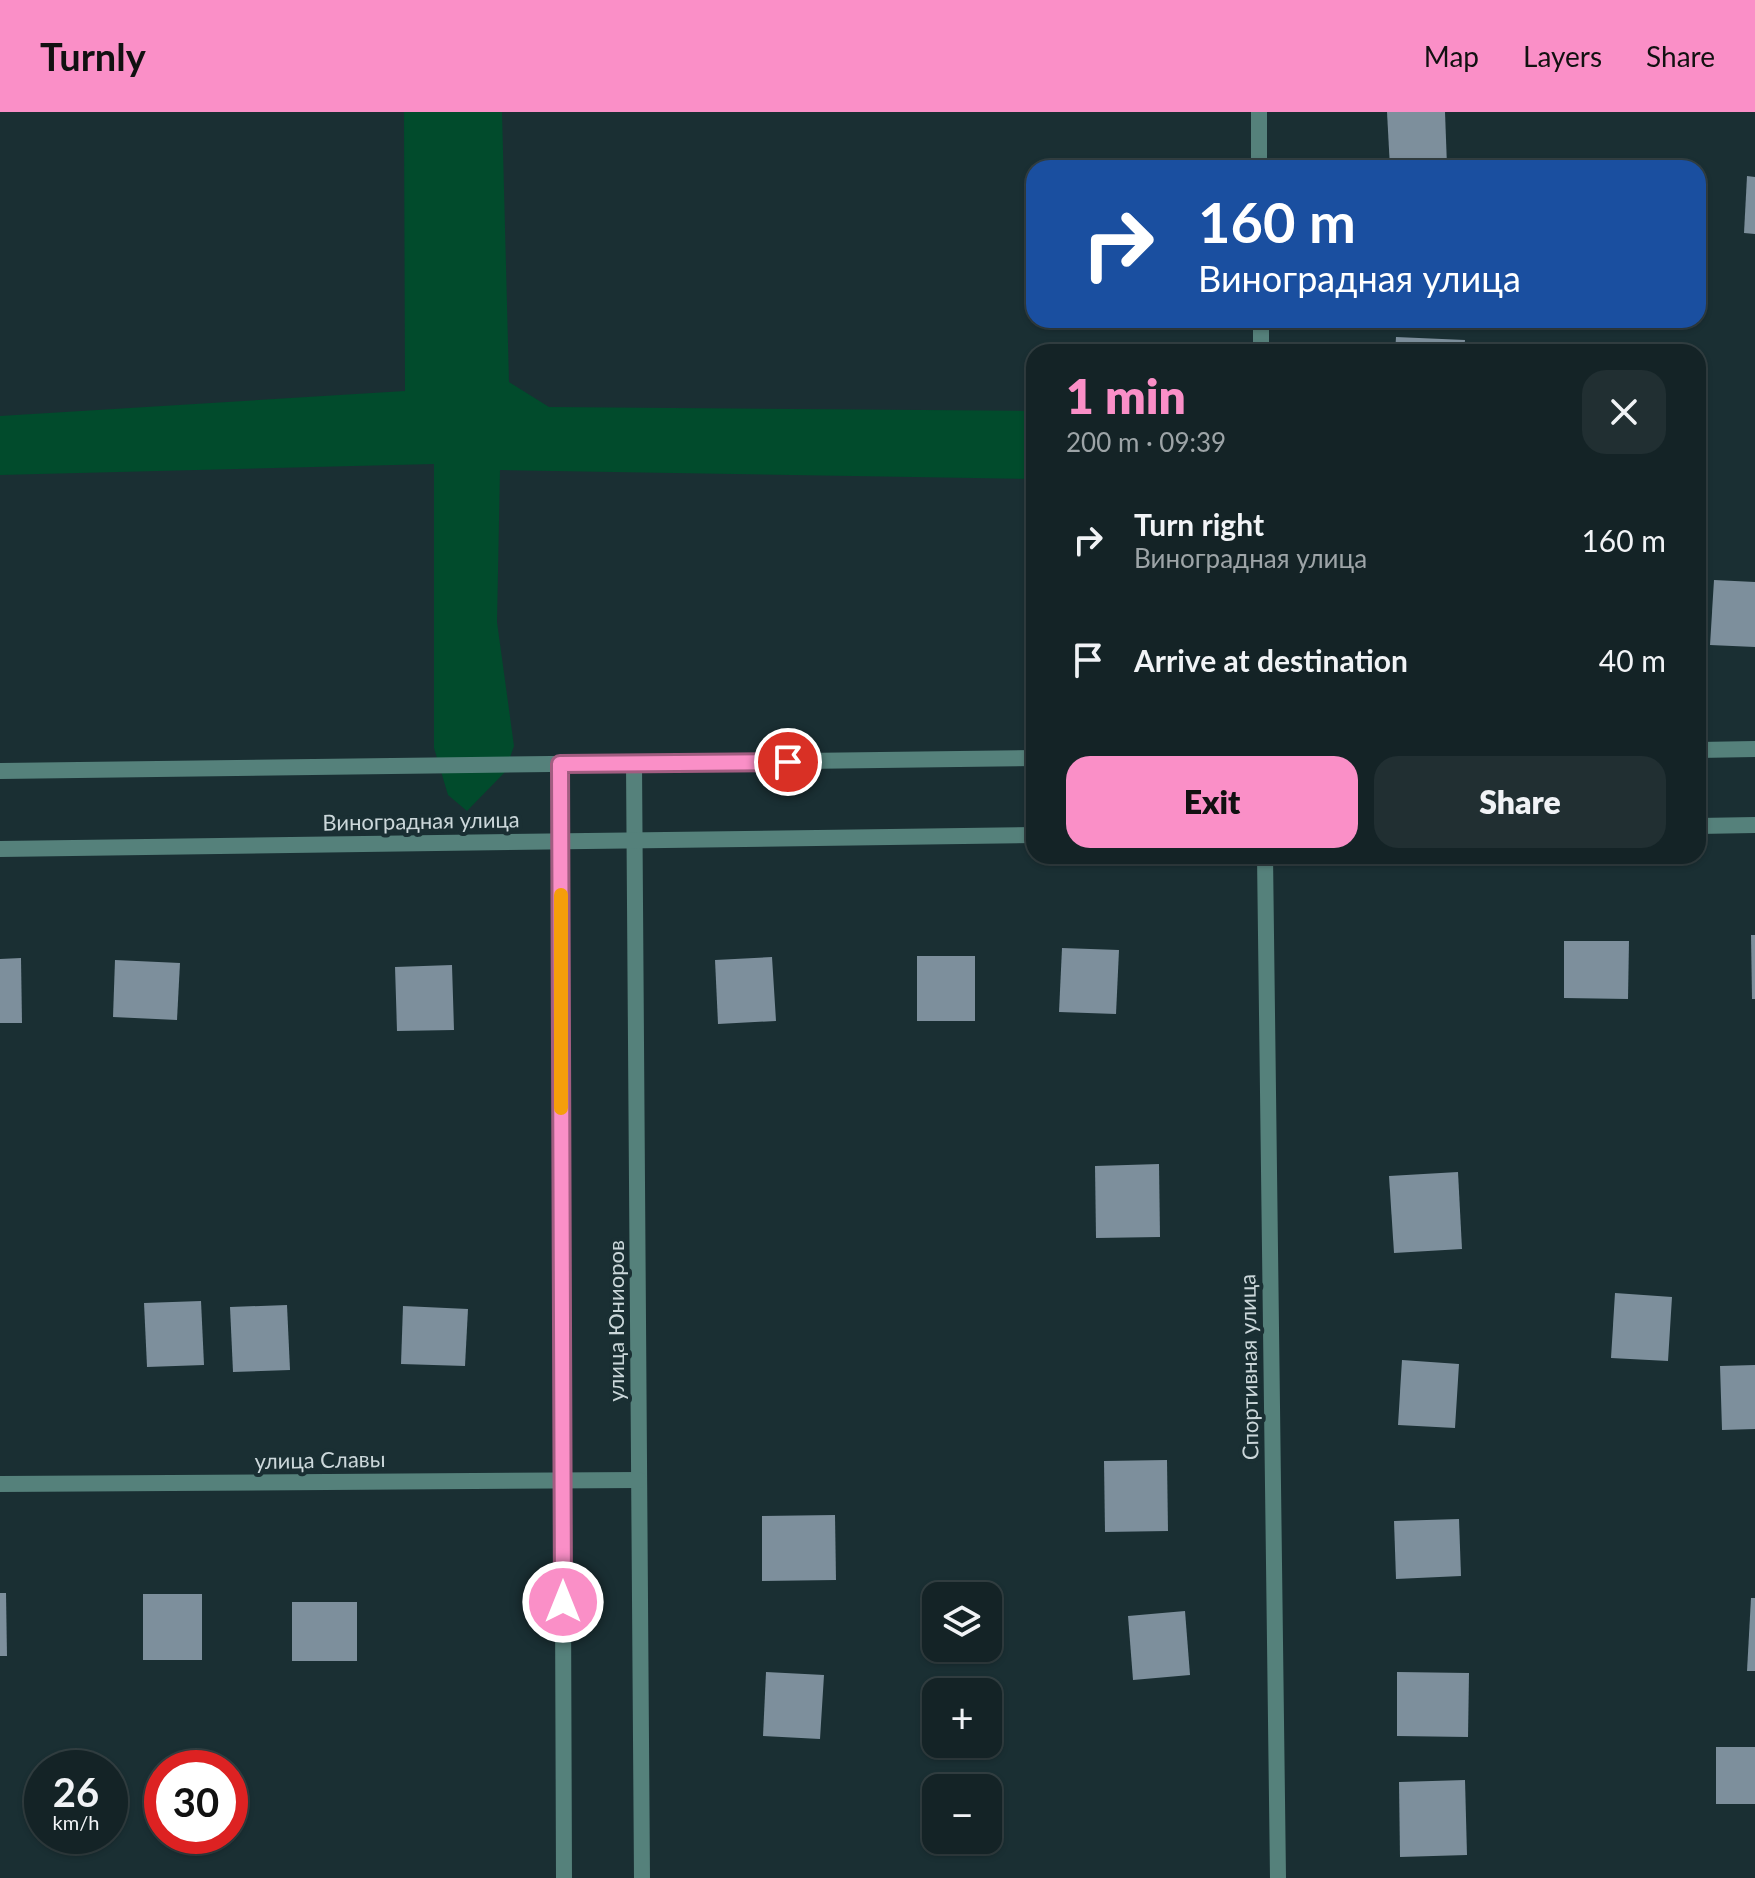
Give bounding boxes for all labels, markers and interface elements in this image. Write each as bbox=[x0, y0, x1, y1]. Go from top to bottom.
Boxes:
text: Turnly bbox=[40, 33, 146, 79]
text: Map bbox=[1424, 39, 1479, 73]
text: Layers bbox=[1523, 39, 1602, 73]
text: Share bbox=[1646, 39, 1715, 73]
text: 160 m bbox=[1198, 188, 1356, 255]
icon: right bbox=[1066, 192, 1170, 296]
text: Виноградная улица bbox=[1198, 256, 1521, 300]
text: 1 min bbox=[1066, 367, 1186, 424]
button: close bbox=[1582, 370, 1666, 454]
text: 200 m · 09:39 bbox=[1066, 426, 1226, 458]
text: Turn right bbox=[1134, 506, 1264, 542]
icon: right bbox=[1066, 518, 1110, 562]
text: 160 m bbox=[1581, 522, 1666, 558]
text: Виноградная улица bbox=[1134, 542, 1367, 574]
icon: arrive bbox=[1066, 638, 1110, 682]
text: Arrive at destination bbox=[1134, 642, 1408, 678]
text: 40 m bbox=[1599, 642, 1666, 678]
pin bbox=[754, 728, 822, 796]
icon: arrive bbox=[766, 740, 810, 784]
button: Exit bbox=[1066, 756, 1358, 848]
button: Share bbox=[1374, 756, 1666, 848]
street label: Виноградная улица bbox=[322, 805, 520, 836]
street label: улица Юниоров bbox=[602, 1240, 629, 1402]
street label: Спортивная улица bbox=[1233, 1274, 1264, 1460]
street label: улица Славы bbox=[254, 1445, 386, 1474]
position arrow bbox=[521, 1560, 605, 1644]
map controls bbox=[922, 1582, 1002, 1854]
button: layers bbox=[922, 1582, 1002, 1662]
button: + bbox=[922, 1678, 1002, 1758]
speed limit sign: 30 bbox=[144, 1750, 248, 1854]
text: 26 bbox=[53, 1768, 99, 1816]
button: − bbox=[922, 1774, 1002, 1854]
text: km/h bbox=[53, 1810, 99, 1834]

